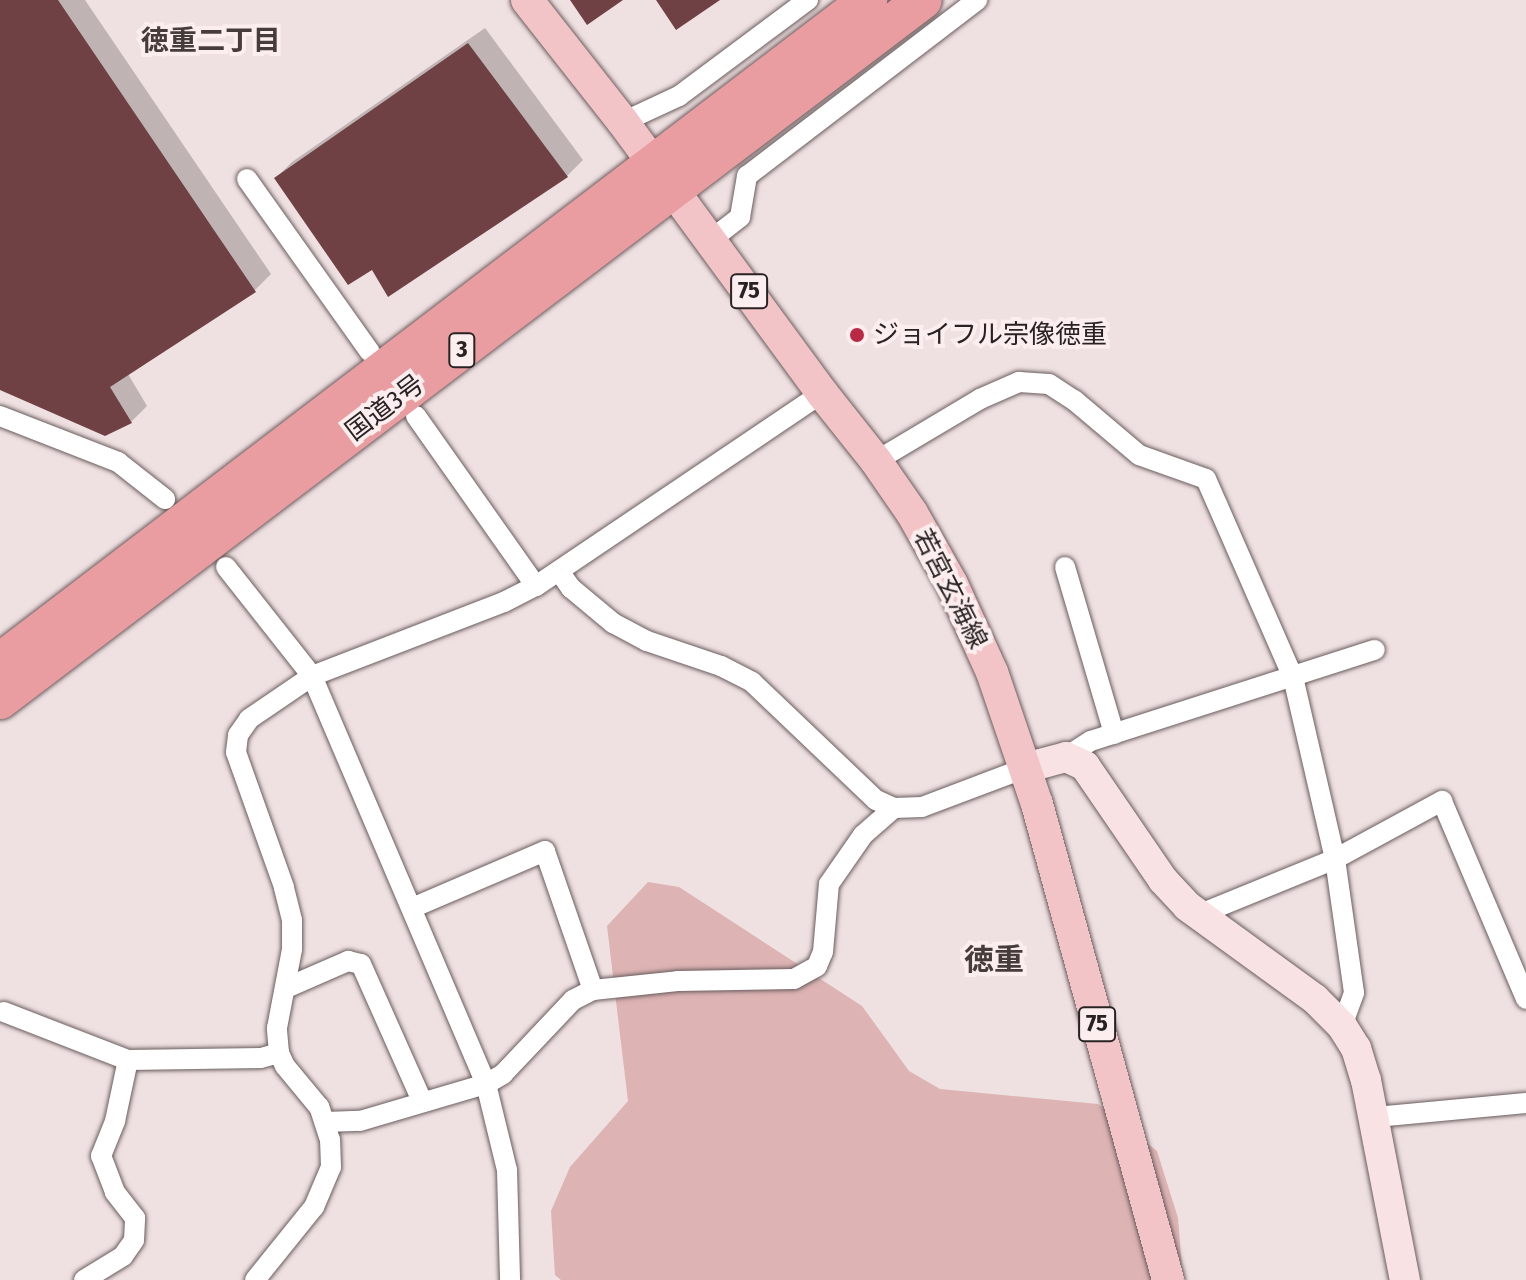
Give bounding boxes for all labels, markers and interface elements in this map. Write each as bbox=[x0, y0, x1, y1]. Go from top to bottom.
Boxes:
district label: 徳重二丁目 bbox=[141, 24, 281, 58]
road number: 75 bbox=[729, 271, 769, 311]
place label: ジョイフル宗像徳重 bbox=[873, 319, 1107, 351]
marker: ジョイフル宗像徳重 bbox=[848, 326, 866, 344]
road number: 3 bbox=[448, 330, 476, 370]
street label: 国道3号 bbox=[340, 369, 430, 447]
street label: 若宮玄海線 bbox=[907, 524, 993, 654]
district label: 徳重 bbox=[964, 942, 1024, 978]
road number: 75 bbox=[1077, 1004, 1117, 1044]

